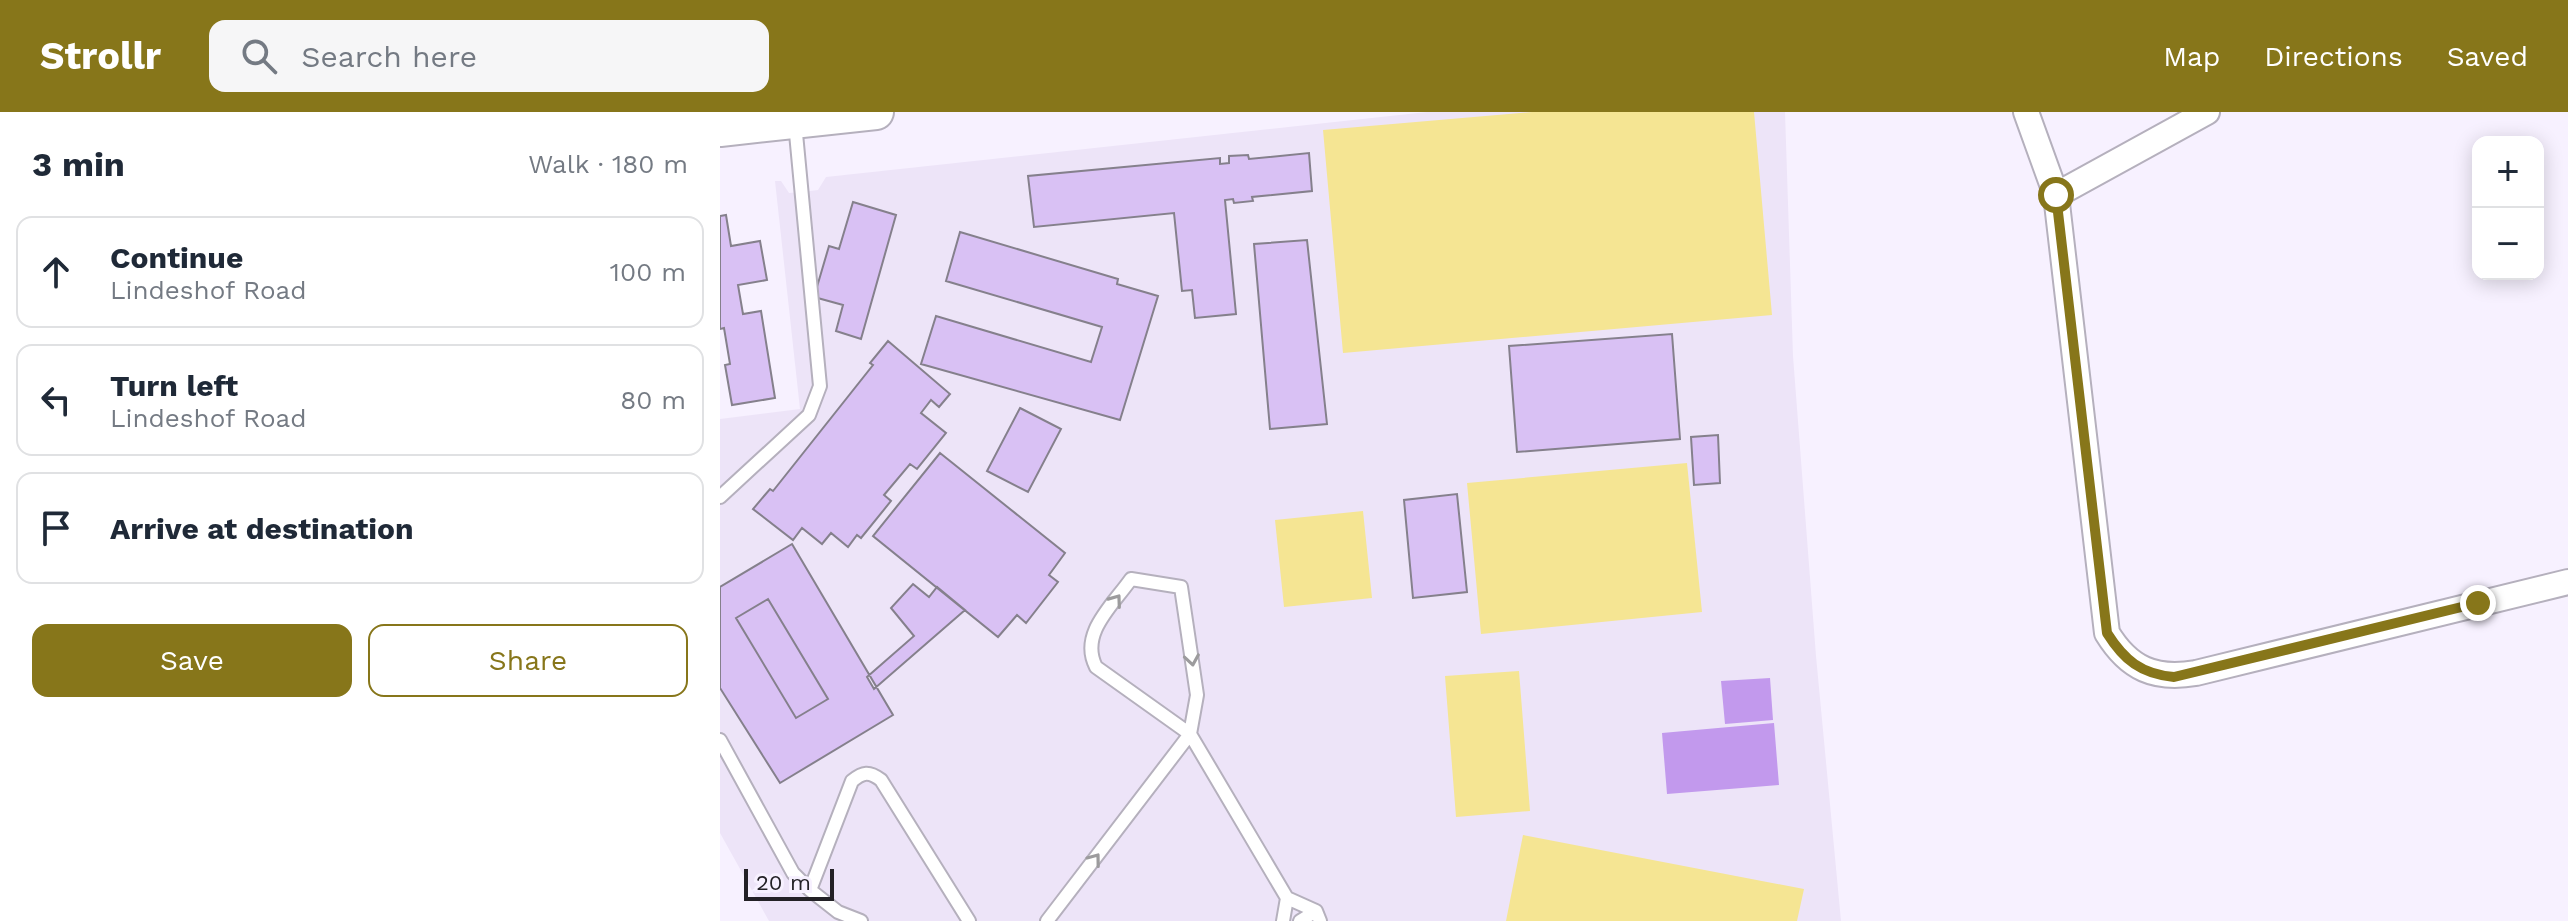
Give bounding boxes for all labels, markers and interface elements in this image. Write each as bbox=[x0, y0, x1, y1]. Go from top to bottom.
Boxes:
search box bbox=[209, 20, 769, 92]
text: Strollr bbox=[40, 34, 161, 78]
icon: search bbox=[237, 34, 281, 78]
text: Search here bbox=[301, 39, 477, 74]
text: Map bbox=[2163, 40, 2220, 73]
text: Directions bbox=[2264, 40, 2403, 73]
text: Saved bbox=[2447, 40, 2528, 73]
map controls bbox=[2472, 136, 2544, 280]
button: + bbox=[2472, 136, 2544, 208]
text: 3 min bbox=[32, 144, 125, 184]
text: Walk · 180 m bbox=[528, 149, 688, 179]
route start bbox=[2038, 177, 2074, 213]
button: − bbox=[2472, 208, 2544, 280]
text: Continue bbox=[110, 240, 243, 275]
icon: ahead bbox=[34, 250, 78, 294]
text: 100 m bbox=[610, 257, 686, 287]
text: Lindeshof Road bbox=[110, 275, 307, 305]
text: Turn left bbox=[110, 368, 238, 403]
icon: left bbox=[34, 378, 78, 422]
text: 80 m bbox=[620, 385, 686, 415]
text: Lindeshof Road bbox=[110, 403, 307, 433]
icon: arrive bbox=[34, 506, 78, 550]
text: Arrive at destination bbox=[110, 511, 414, 546]
route end bbox=[2460, 585, 2496, 621]
one-way arrow bbox=[1106, 595, 1121, 609]
button: Save bbox=[32, 624, 352, 697]
button: Share bbox=[368, 624, 688, 697]
one-way arrow bbox=[1183, 654, 1200, 667]
one-way arrow bbox=[1085, 853, 1099, 868]
scale bar bbox=[744, 865, 834, 901]
text: 20 m bbox=[756, 870, 811, 895]

